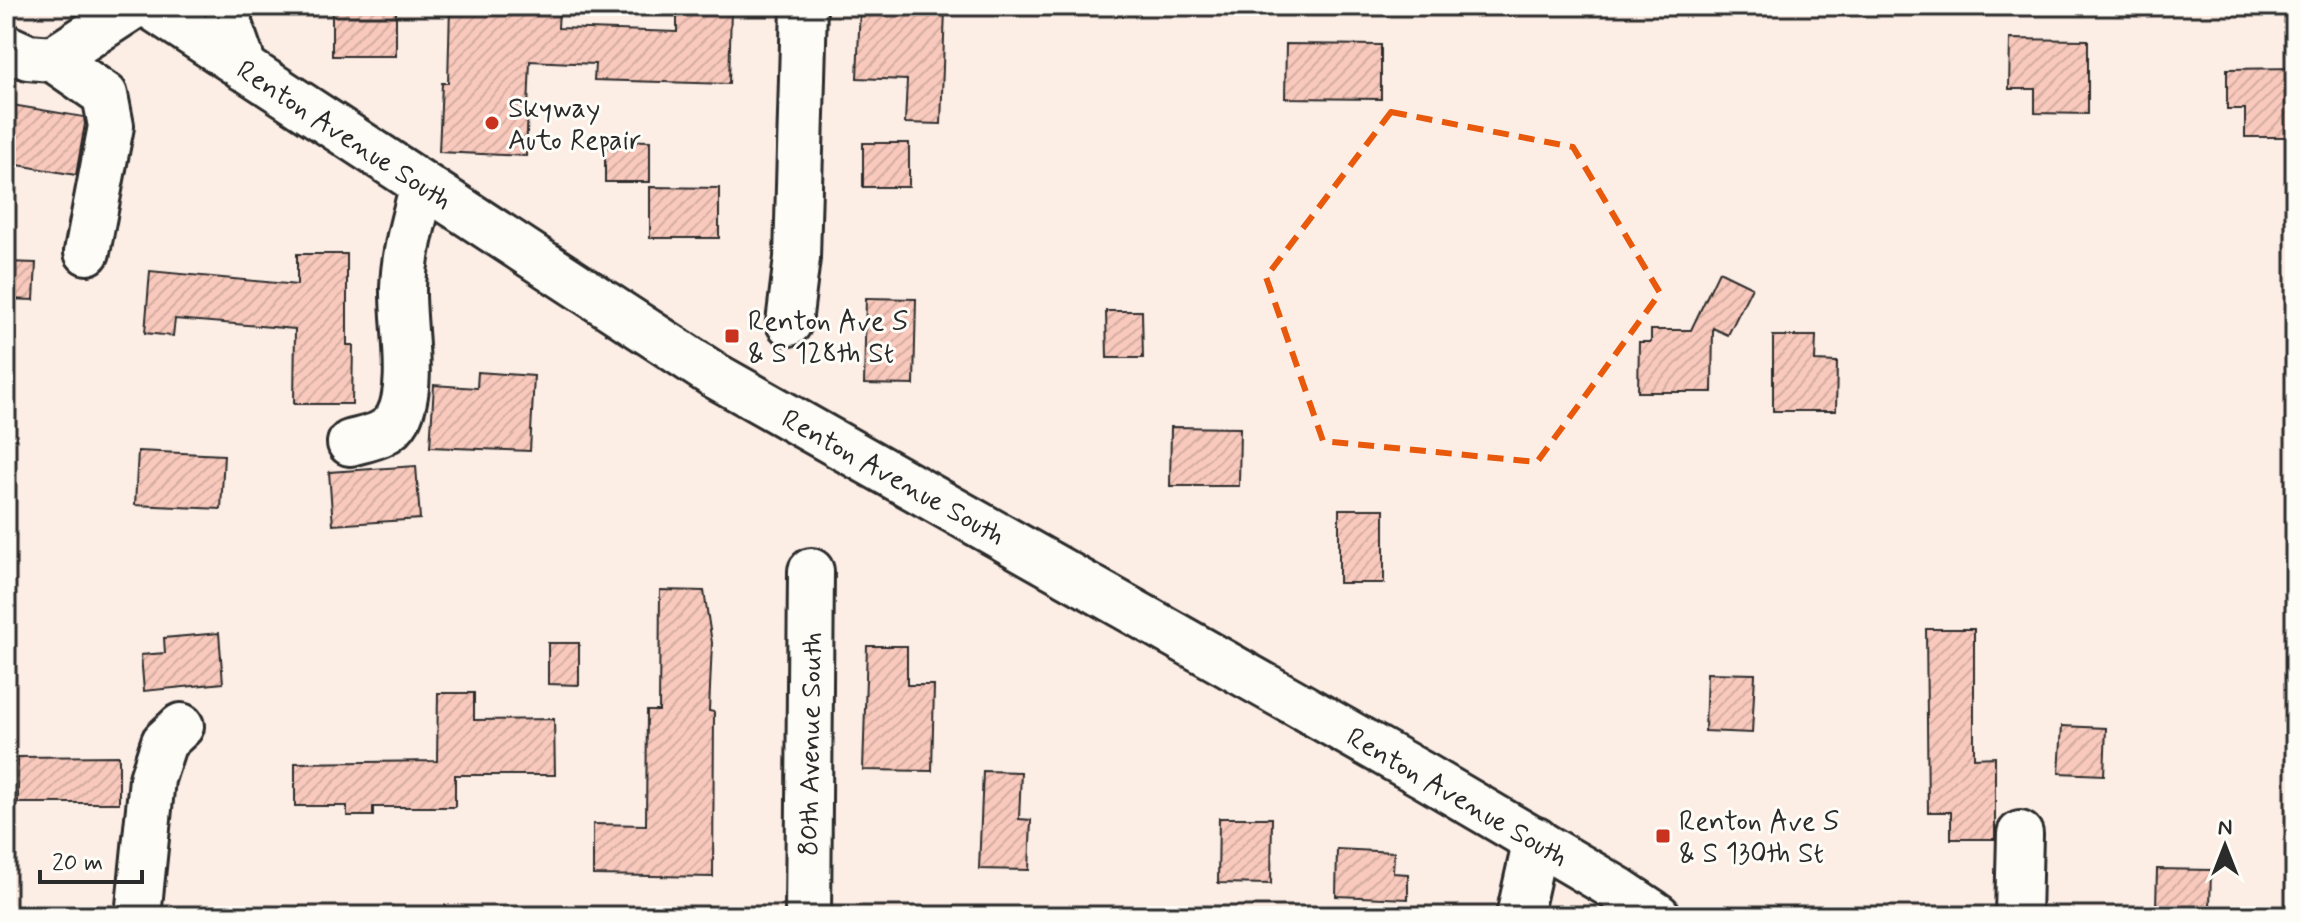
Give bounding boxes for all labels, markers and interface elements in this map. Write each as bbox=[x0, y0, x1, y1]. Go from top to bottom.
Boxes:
street label: Renton Avenue South bbox=[229, 53, 459, 220]
place label: Skyway Auto Repair bbox=[508, 91, 641, 160]
marker: Skyway Auto Repair bbox=[483, 114, 501, 132]
place label: Renton Ave S & S 128th St bbox=[748, 304, 908, 373]
marker: Renton Ave S & S 128th St bbox=[723, 327, 741, 345]
street label: Renton Avenue South bbox=[775, 401, 1011, 555]
street label: 80th Avenue South bbox=[791, 632, 832, 856]
street label: Renton Avenue South bbox=[1339, 720, 1574, 877]
place label: Renton Ave S & S 130th St bbox=[1679, 804, 1839, 873]
north arrow bbox=[2185, 806, 2265, 886]
text: N bbox=[2218, 814, 2232, 842]
marker: Renton Ave S & S 130th St bbox=[1654, 827, 1672, 845]
scale bar bbox=[40, 834, 142, 884]
text: 20 m bbox=[52, 848, 103, 879]

